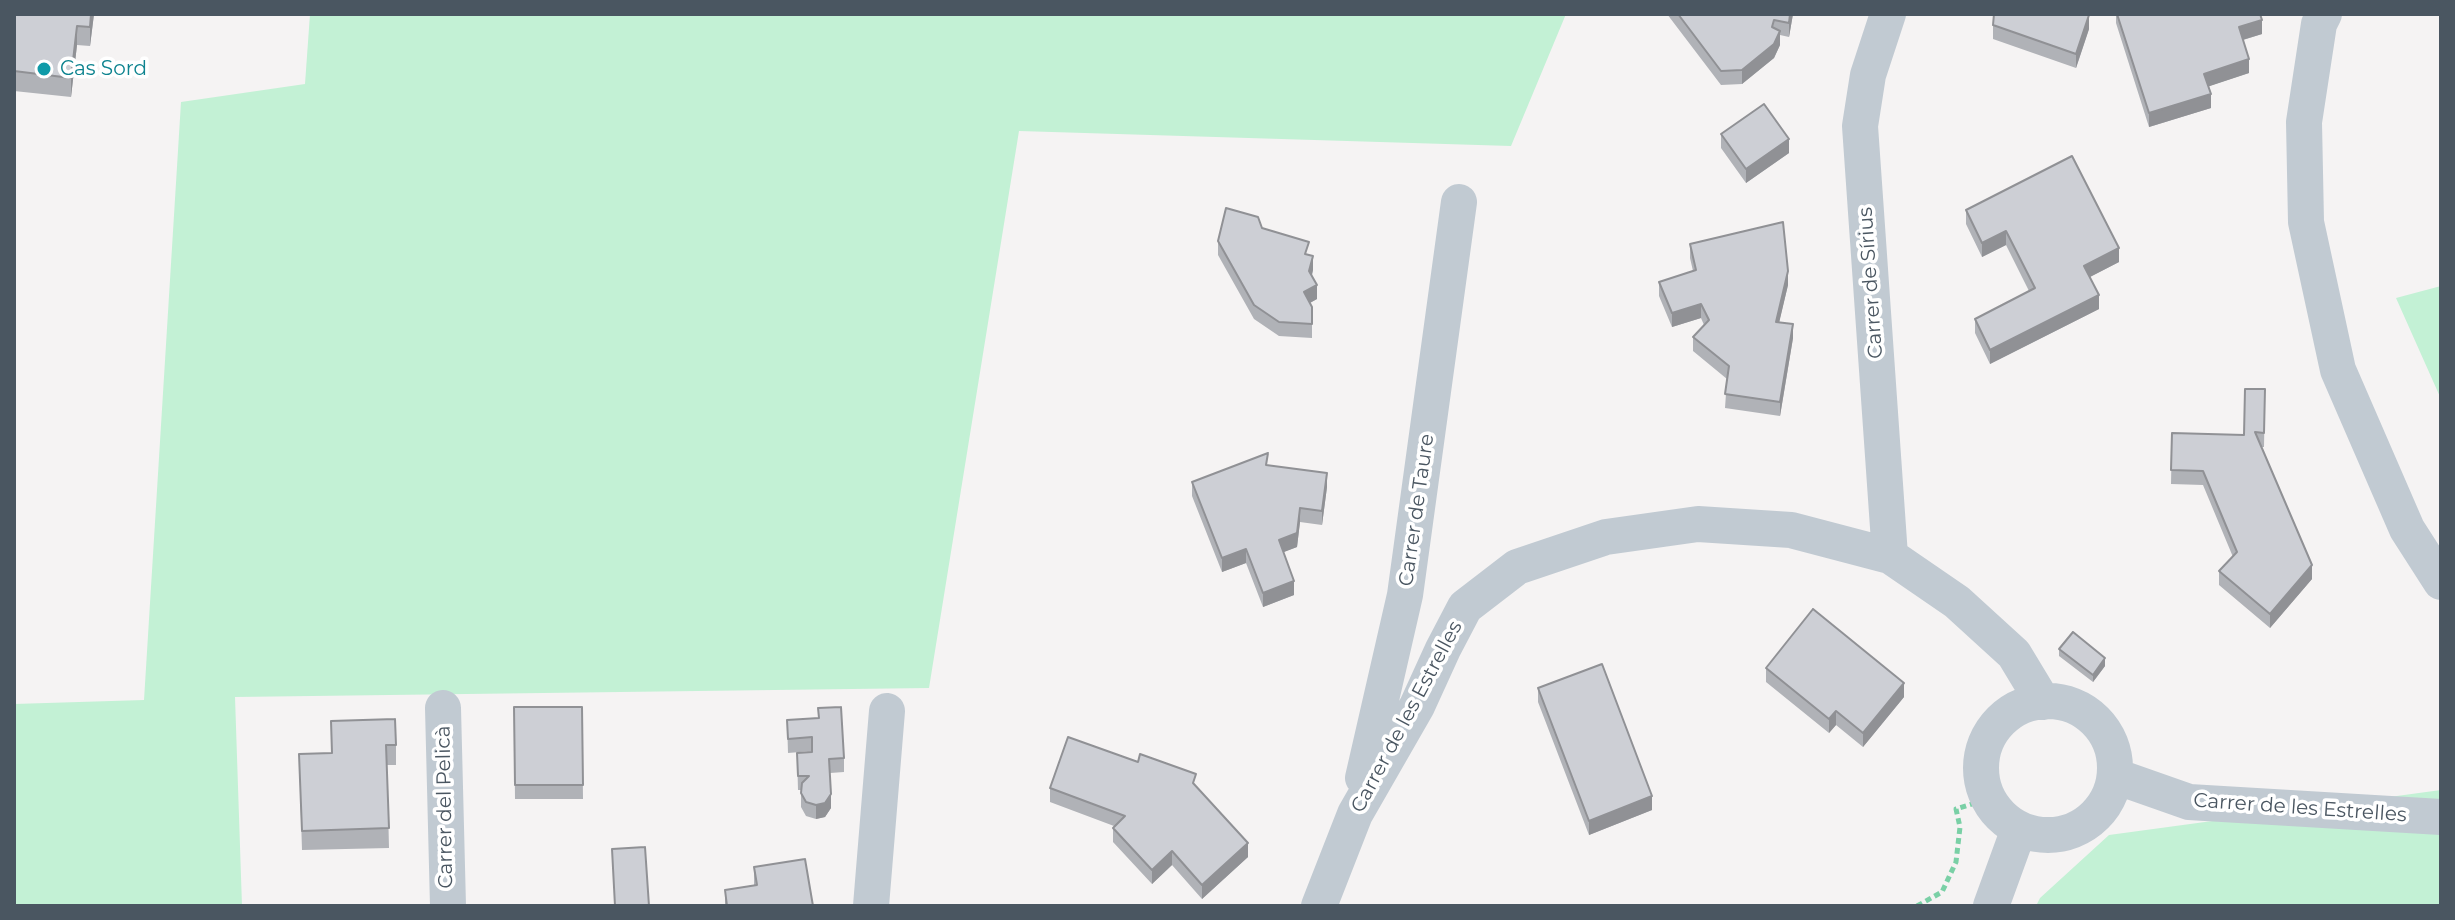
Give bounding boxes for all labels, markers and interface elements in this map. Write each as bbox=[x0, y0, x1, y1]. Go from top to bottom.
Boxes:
place label: Cas Sord bbox=[60, 57, 147, 81]
marker: Cas Sord bbox=[35, 60, 53, 78]
street label: Carrer de Sírius bbox=[1854, 206, 1888, 360]
street label: Carrer de Taure bbox=[1394, 432, 1440, 588]
street label: Carrer de les Estrelles bbox=[1346, 617, 1468, 817]
street label: Carrer del Pelicà bbox=[432, 725, 458, 889]
street label: Carrer de les Estrelles bbox=[2193, 789, 2407, 827]

